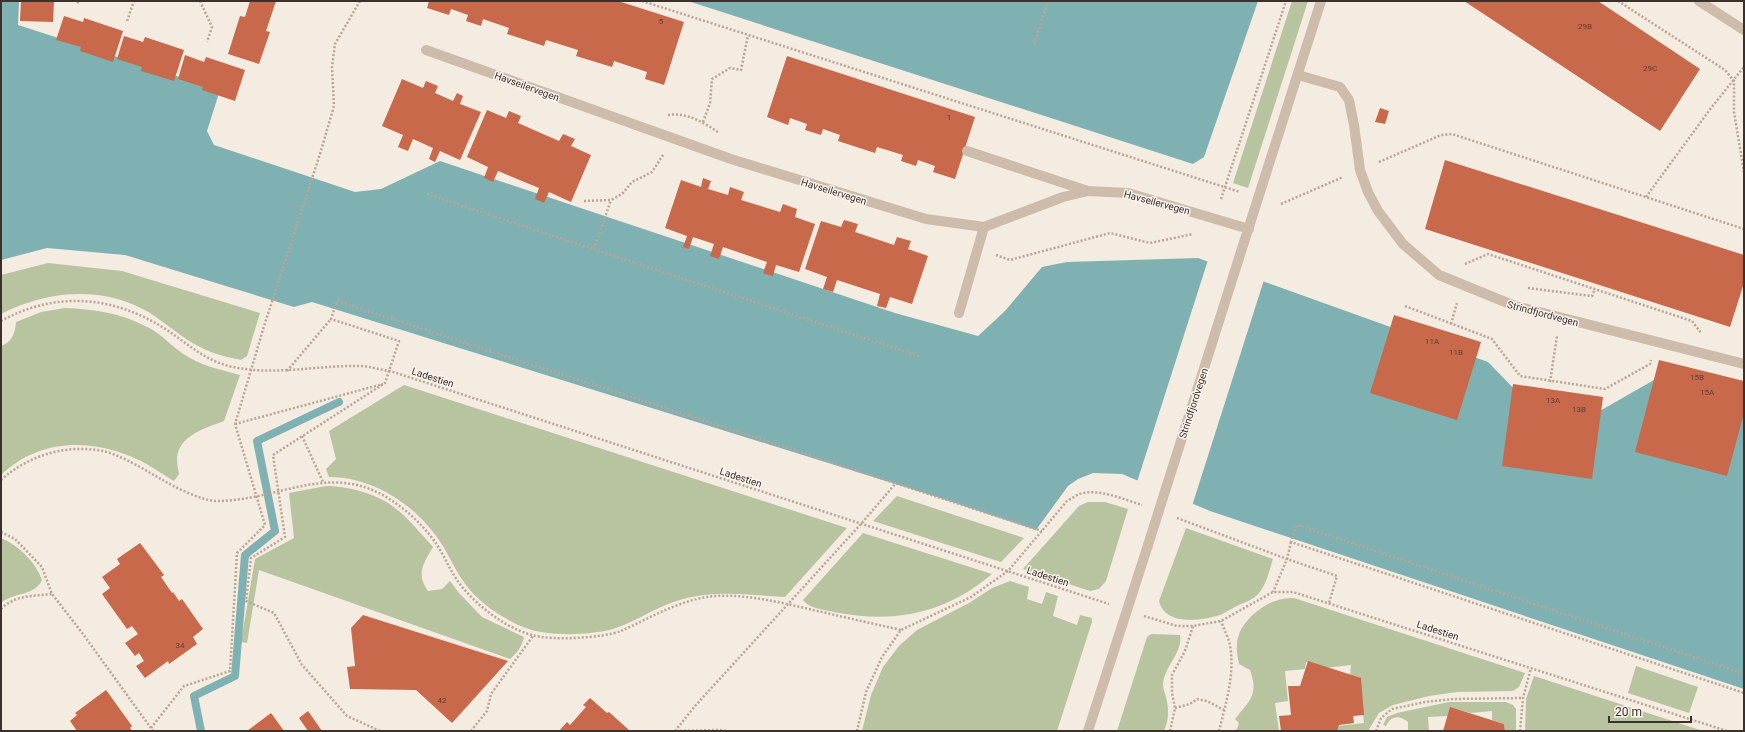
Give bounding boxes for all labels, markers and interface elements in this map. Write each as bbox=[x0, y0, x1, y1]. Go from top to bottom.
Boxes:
house number: 5 bbox=[659, 17, 664, 26]
house number: 29B bbox=[1578, 22, 1592, 31]
house number: 29C bbox=[1643, 64, 1657, 73]
street label: Havseilervegen bbox=[493, 70, 561, 103]
house number: 1 bbox=[947, 113, 951, 122]
street label: Havseilervegen bbox=[800, 176, 868, 207]
street label: Havseilervegen bbox=[1123, 188, 1191, 217]
street label: Strindfjordvegen bbox=[1506, 299, 1580, 328]
house number: 11A bbox=[1425, 337, 1440, 346]
house number: 11B bbox=[1449, 348, 1463, 357]
street label: Ladestien bbox=[410, 366, 455, 389]
street label: Strindfjordvegen bbox=[1177, 367, 1210, 440]
house number: 15B bbox=[1690, 373, 1704, 382]
house number: 15A bbox=[1700, 388, 1715, 397]
house number: 13A bbox=[1546, 396, 1561, 405]
house number: 13B bbox=[1572, 405, 1586, 414]
street label: Ladestien bbox=[718, 466, 763, 489]
street label: Ladestien bbox=[1025, 565, 1070, 588]
street label: Ladestien bbox=[1415, 619, 1460, 642]
house number: 34 bbox=[176, 641, 185, 650]
house number: 42 bbox=[438, 696, 447, 705]
scale bar bbox=[1609, 698, 1691, 724]
text: 20 m bbox=[1615, 705, 1642, 719]

